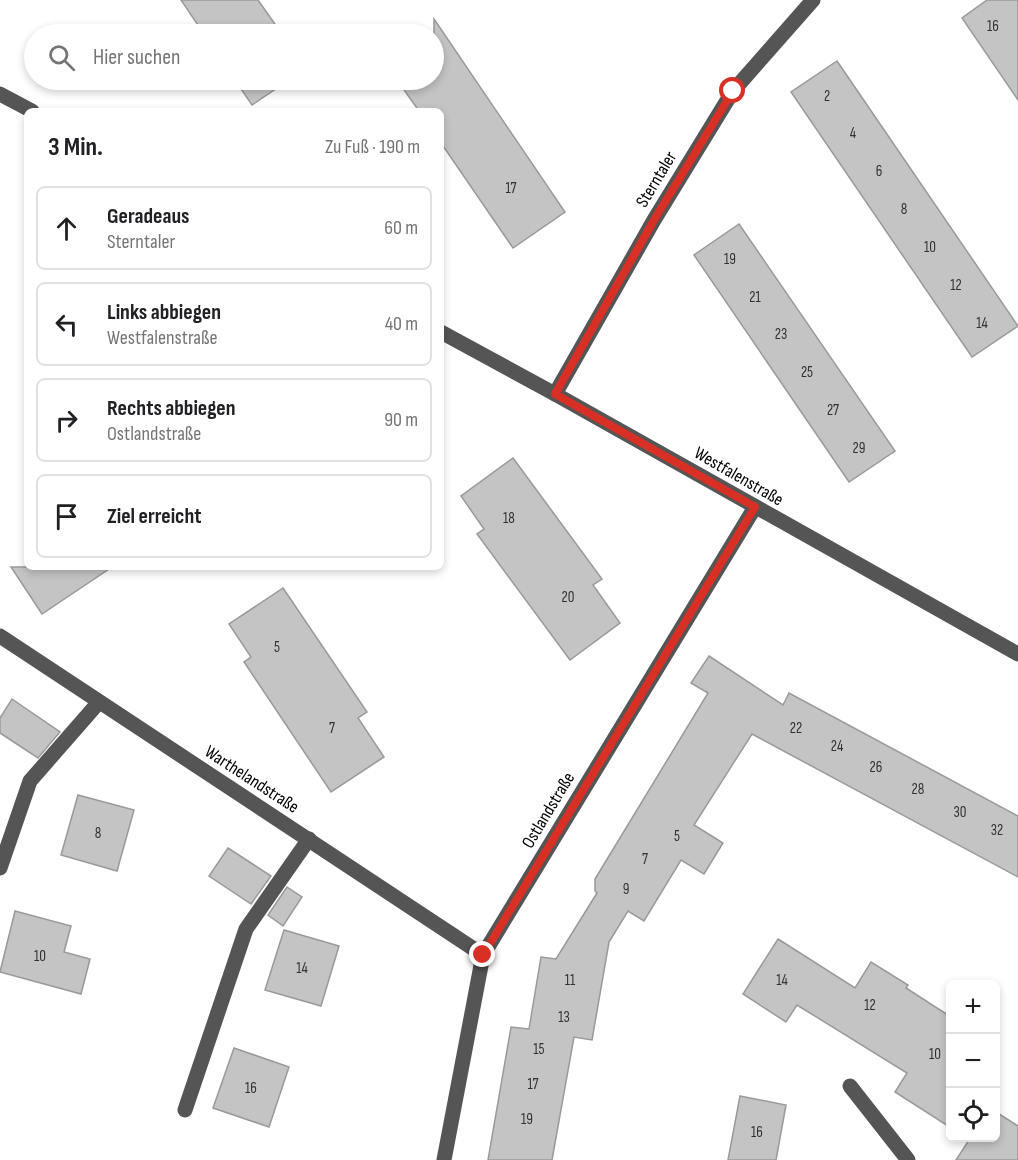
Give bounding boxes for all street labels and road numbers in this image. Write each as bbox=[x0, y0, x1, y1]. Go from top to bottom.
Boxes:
street label: Sterntaler bbox=[632, 148, 681, 211]
street label: Westfalenstraße bbox=[690, 442, 787, 510]
street label: Warthelandstraße bbox=[201, 741, 303, 818]
street label: Ostlandstraße bbox=[518, 768, 579, 852]

